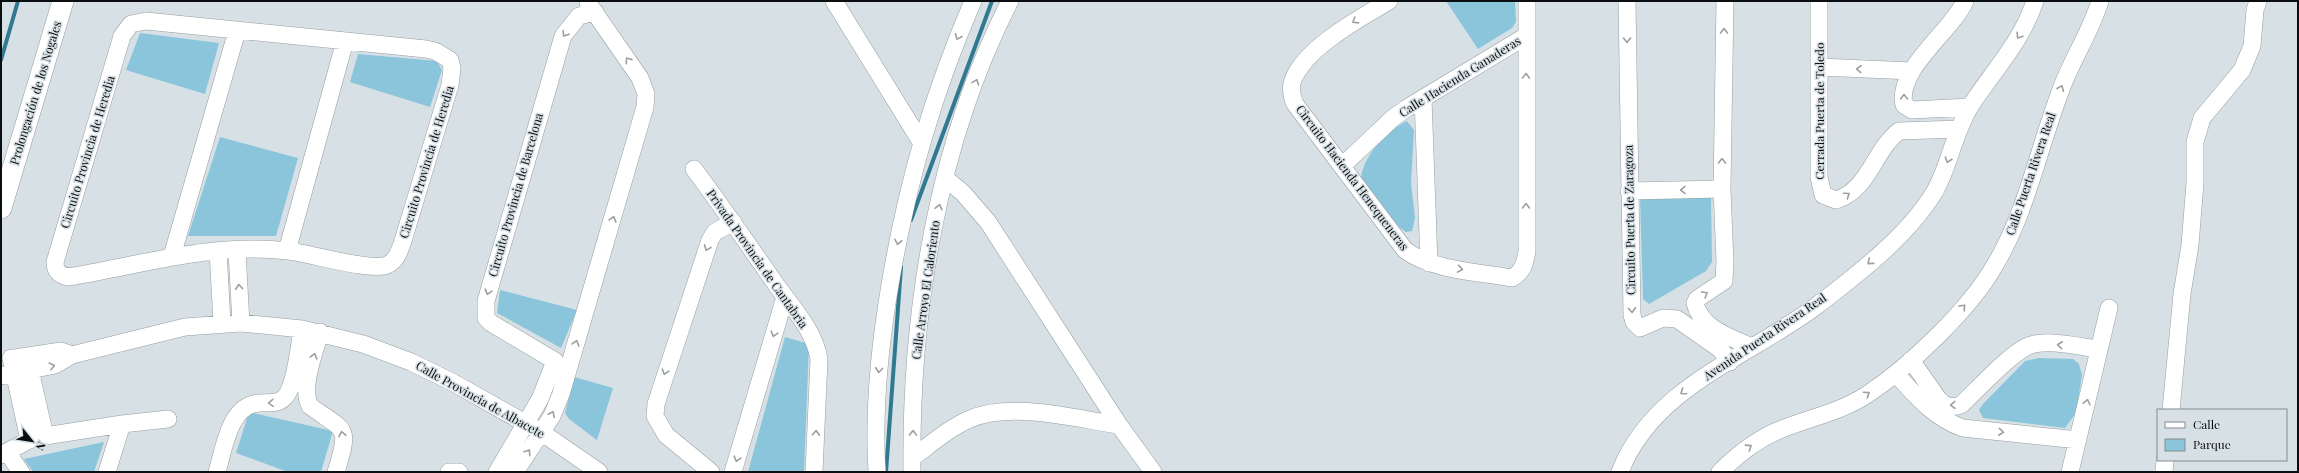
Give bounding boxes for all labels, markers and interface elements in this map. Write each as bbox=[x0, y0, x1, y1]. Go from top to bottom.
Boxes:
one-way arrow bbox=[1353, 16, 1360, 23]
street label: Prolongación de los Nogales bbox=[6, 19, 65, 167]
one-way arrow bbox=[1720, 28, 1728, 34]
one-way arrow bbox=[563, 29, 570, 36]
street label: Calle Hacienda Ganaderas bbox=[1396, 32, 1523, 120]
one-way arrow bbox=[2017, 32, 2024, 39]
one-way arrow bbox=[954, 33, 962, 40]
one-way arrow bbox=[1623, 37, 1631, 43]
street label: Cerrada Puerta de Toledo bbox=[1811, 42, 1827, 180]
one-way arrow bbox=[626, 57, 633, 64]
one-way arrow bbox=[1856, 64, 1862, 73]
street label: Circuito Provincia de Heredia bbox=[56, 73, 118, 230]
one-way arrow bbox=[1522, 73, 1530, 79]
one-way arrow bbox=[971, 79, 980, 86]
street label: Circuito Provincia de Heredia bbox=[395, 83, 457, 240]
one-way arrow bbox=[2057, 85, 2065, 92]
one-way arrow bbox=[1900, 94, 1908, 100]
street label: Circuito Hacienda Henequeneras bbox=[1293, 101, 1413, 253]
street label: Calle Puerta Rivera Real bbox=[2001, 110, 2059, 237]
street label: Circuito Provincia de Barcelona bbox=[484, 111, 546, 279]
street label: Circuito Puerta de Zaragoza bbox=[1620, 145, 1638, 295]
one-way arrow bbox=[1944, 157, 1953, 164]
one-way arrow bbox=[1718, 158, 1726, 164]
street label: Privada Provincia de Cantabria bbox=[704, 186, 812, 331]
one-way arrow bbox=[1680, 186, 1686, 194]
one-way arrow bbox=[1843, 192, 1850, 200]
one-way arrow bbox=[1522, 203, 1530, 209]
one-way arrow bbox=[934, 204, 943, 211]
one-way arrow bbox=[608, 215, 617, 222]
street label: Calle Arroyo El Caloriento bbox=[907, 219, 943, 360]
one-way arrow bbox=[894, 239, 902, 245]
one-way arrow bbox=[703, 245, 711, 252]
one-way arrow bbox=[1867, 257, 1875, 264]
one-way arrow bbox=[1457, 264, 1463, 272]
one-way arrow bbox=[234, 284, 243, 290]
one-way arrow bbox=[484, 288, 493, 295]
street label: Avenida Puerta Rivera Real bbox=[1699, 289, 1829, 384]
one-way arrow bbox=[1701, 292, 1708, 299]
one-way arrow bbox=[1958, 304, 1966, 312]
one-way arrow bbox=[1628, 307, 1637, 313]
one-way arrow bbox=[770, 330, 779, 337]
one-way arrow bbox=[571, 340, 580, 347]
one-way arrow bbox=[2057, 341, 2063, 350]
one-way arrow bbox=[309, 353, 317, 359]
street label: Calle Provincia de Albacete bbox=[413, 357, 548, 441]
one-way arrow bbox=[48, 362, 55, 370]
one-way arrow bbox=[874, 367, 883, 373]
one-way arrow bbox=[662, 368, 670, 375]
one-way arrow bbox=[1681, 387, 1688, 394]
one-way arrow bbox=[1863, 392, 1870, 399]
one-way arrow bbox=[268, 398, 274, 407]
one-way arrow bbox=[2082, 399, 2090, 405]
one-way arrow bbox=[1950, 401, 1956, 409]
legend bbox=[2157, 409, 2287, 461]
one-way arrow bbox=[547, 411, 555, 418]
text: Calle bbox=[2193, 416, 2220, 432]
north arrow bbox=[12, 421, 52, 461]
one-way arrow bbox=[1998, 427, 2004, 436]
one-way arrow bbox=[812, 430, 820, 436]
one-way arrow bbox=[908, 430, 917, 436]
one-way arrow bbox=[339, 431, 347, 438]
text: Parque bbox=[2193, 436, 2231, 452]
text: N bbox=[33, 439, 50, 453]
one-way arrow bbox=[1745, 445, 1752, 452]
one-way arrow bbox=[524, 449, 531, 456]
one-way arrow bbox=[733, 455, 742, 462]

